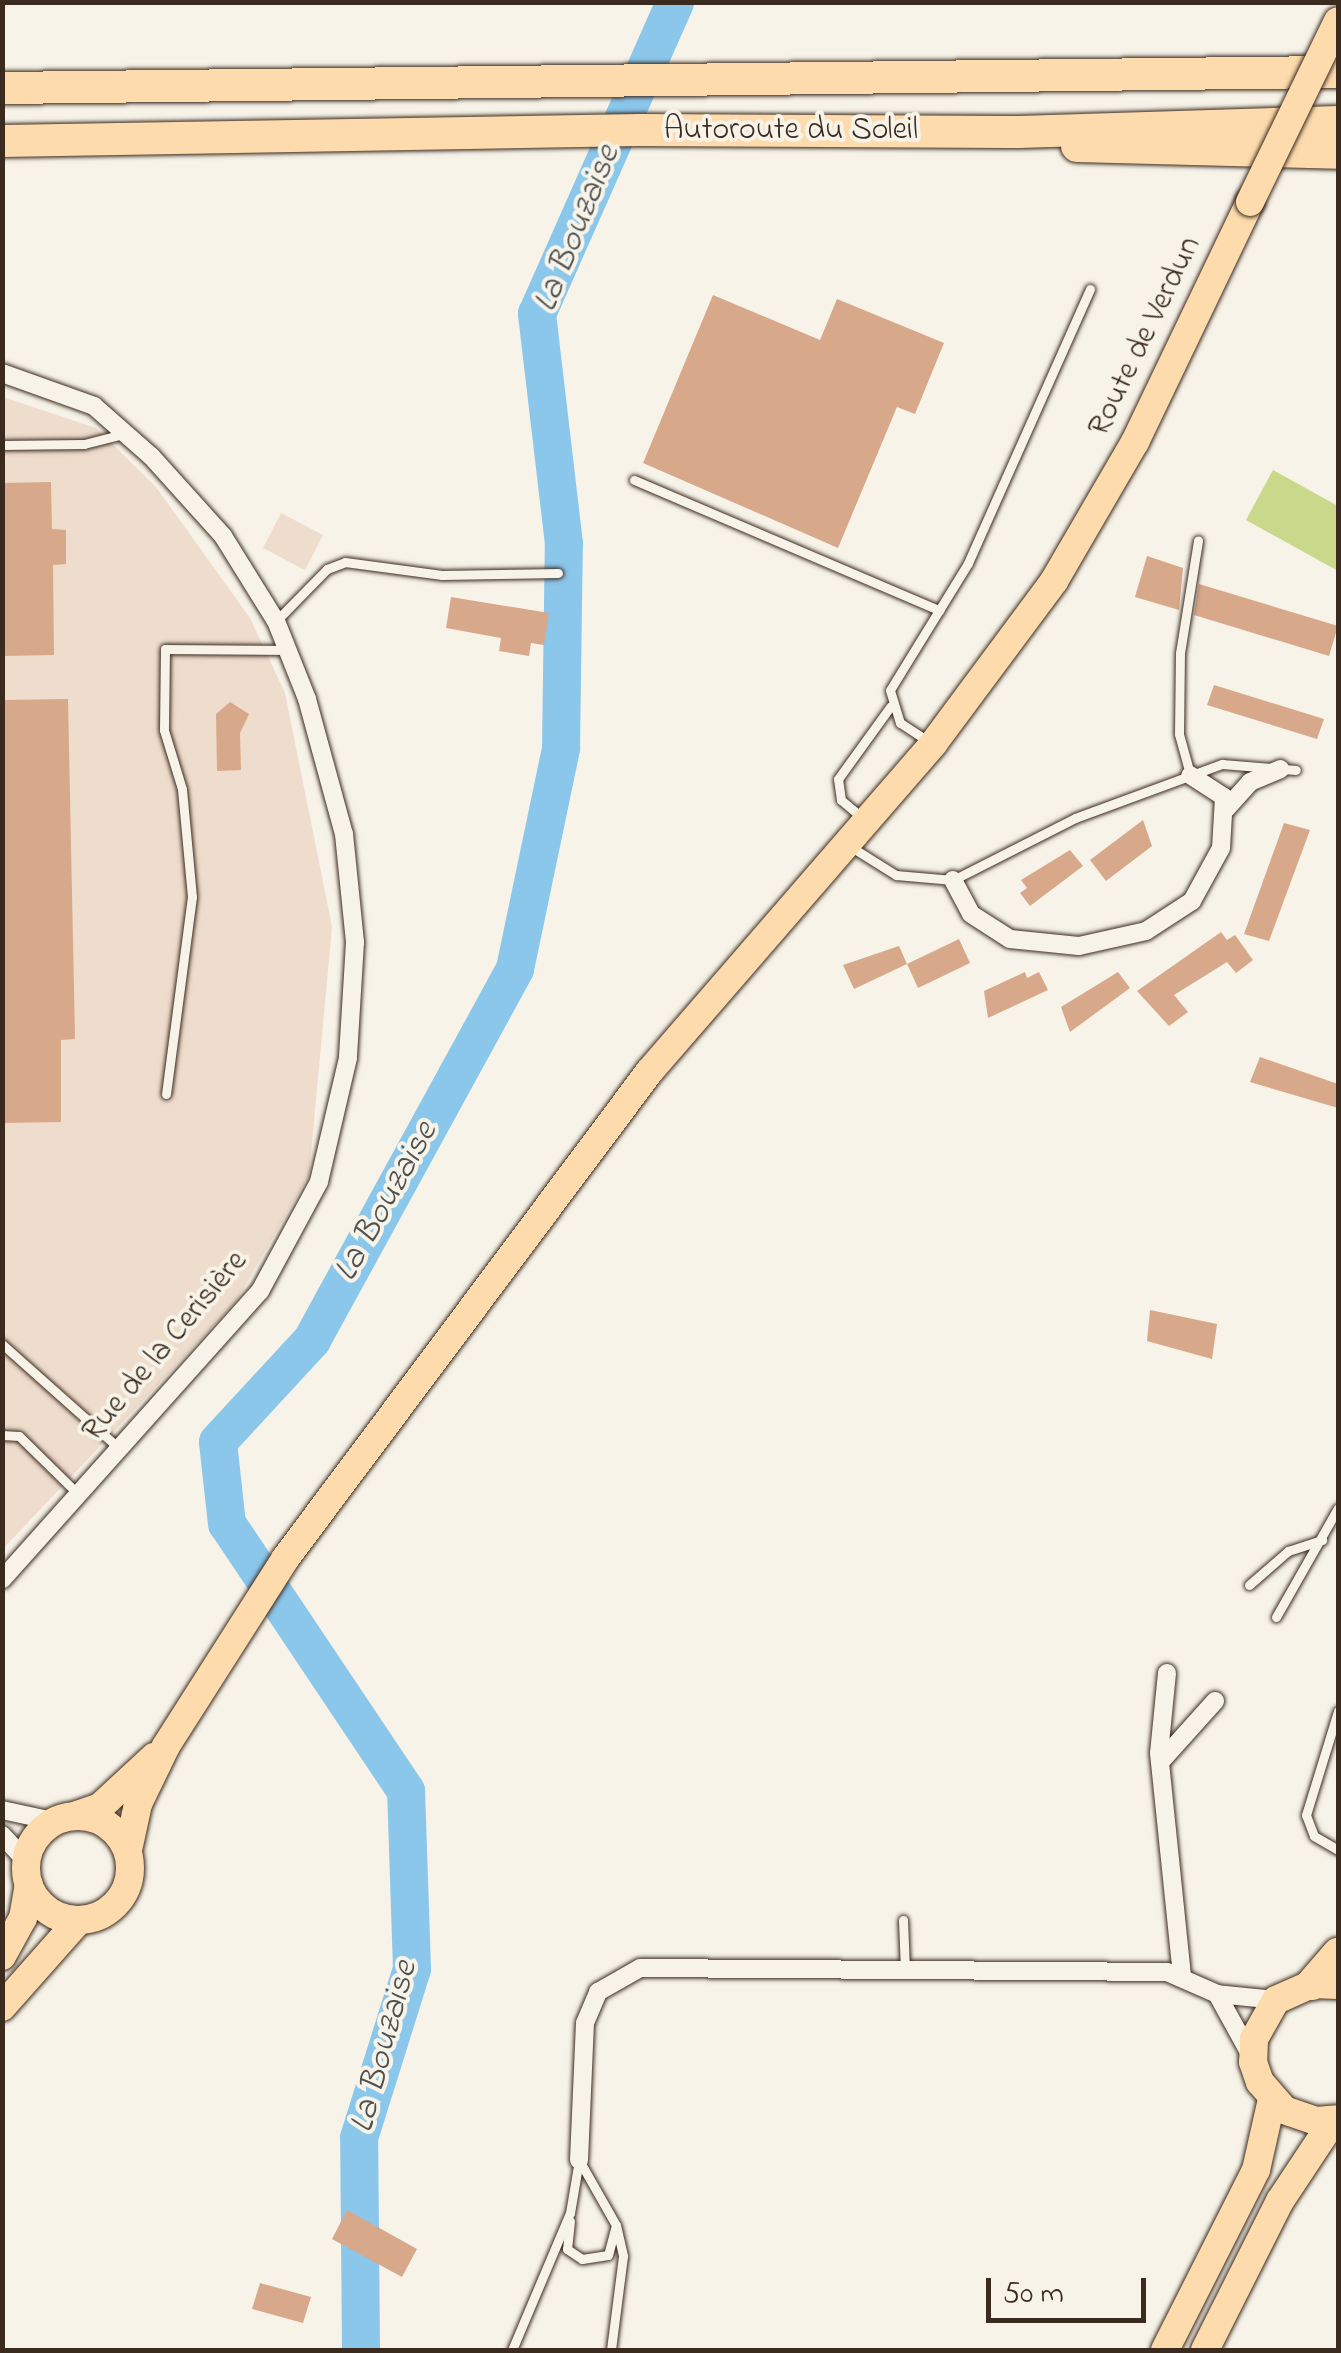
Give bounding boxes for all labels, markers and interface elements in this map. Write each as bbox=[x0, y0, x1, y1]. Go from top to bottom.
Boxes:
street label: Autoroute du Soleil bbox=[664, 112, 918, 150]
water label: La Bouzaise bbox=[526, 140, 630, 318]
street label: Route de Verdun bbox=[1081, 231, 1211, 443]
water label: La Bouzaise bbox=[326, 1115, 448, 1289]
street label: Rue de la Cerisière bbox=[75, 1244, 257, 1450]
water label: La Bouzaise bbox=[342, 1957, 428, 2137]
scale bar bbox=[991, 2258, 1151, 2320]
text: 50 m bbox=[1003, 2273, 1064, 2317]

